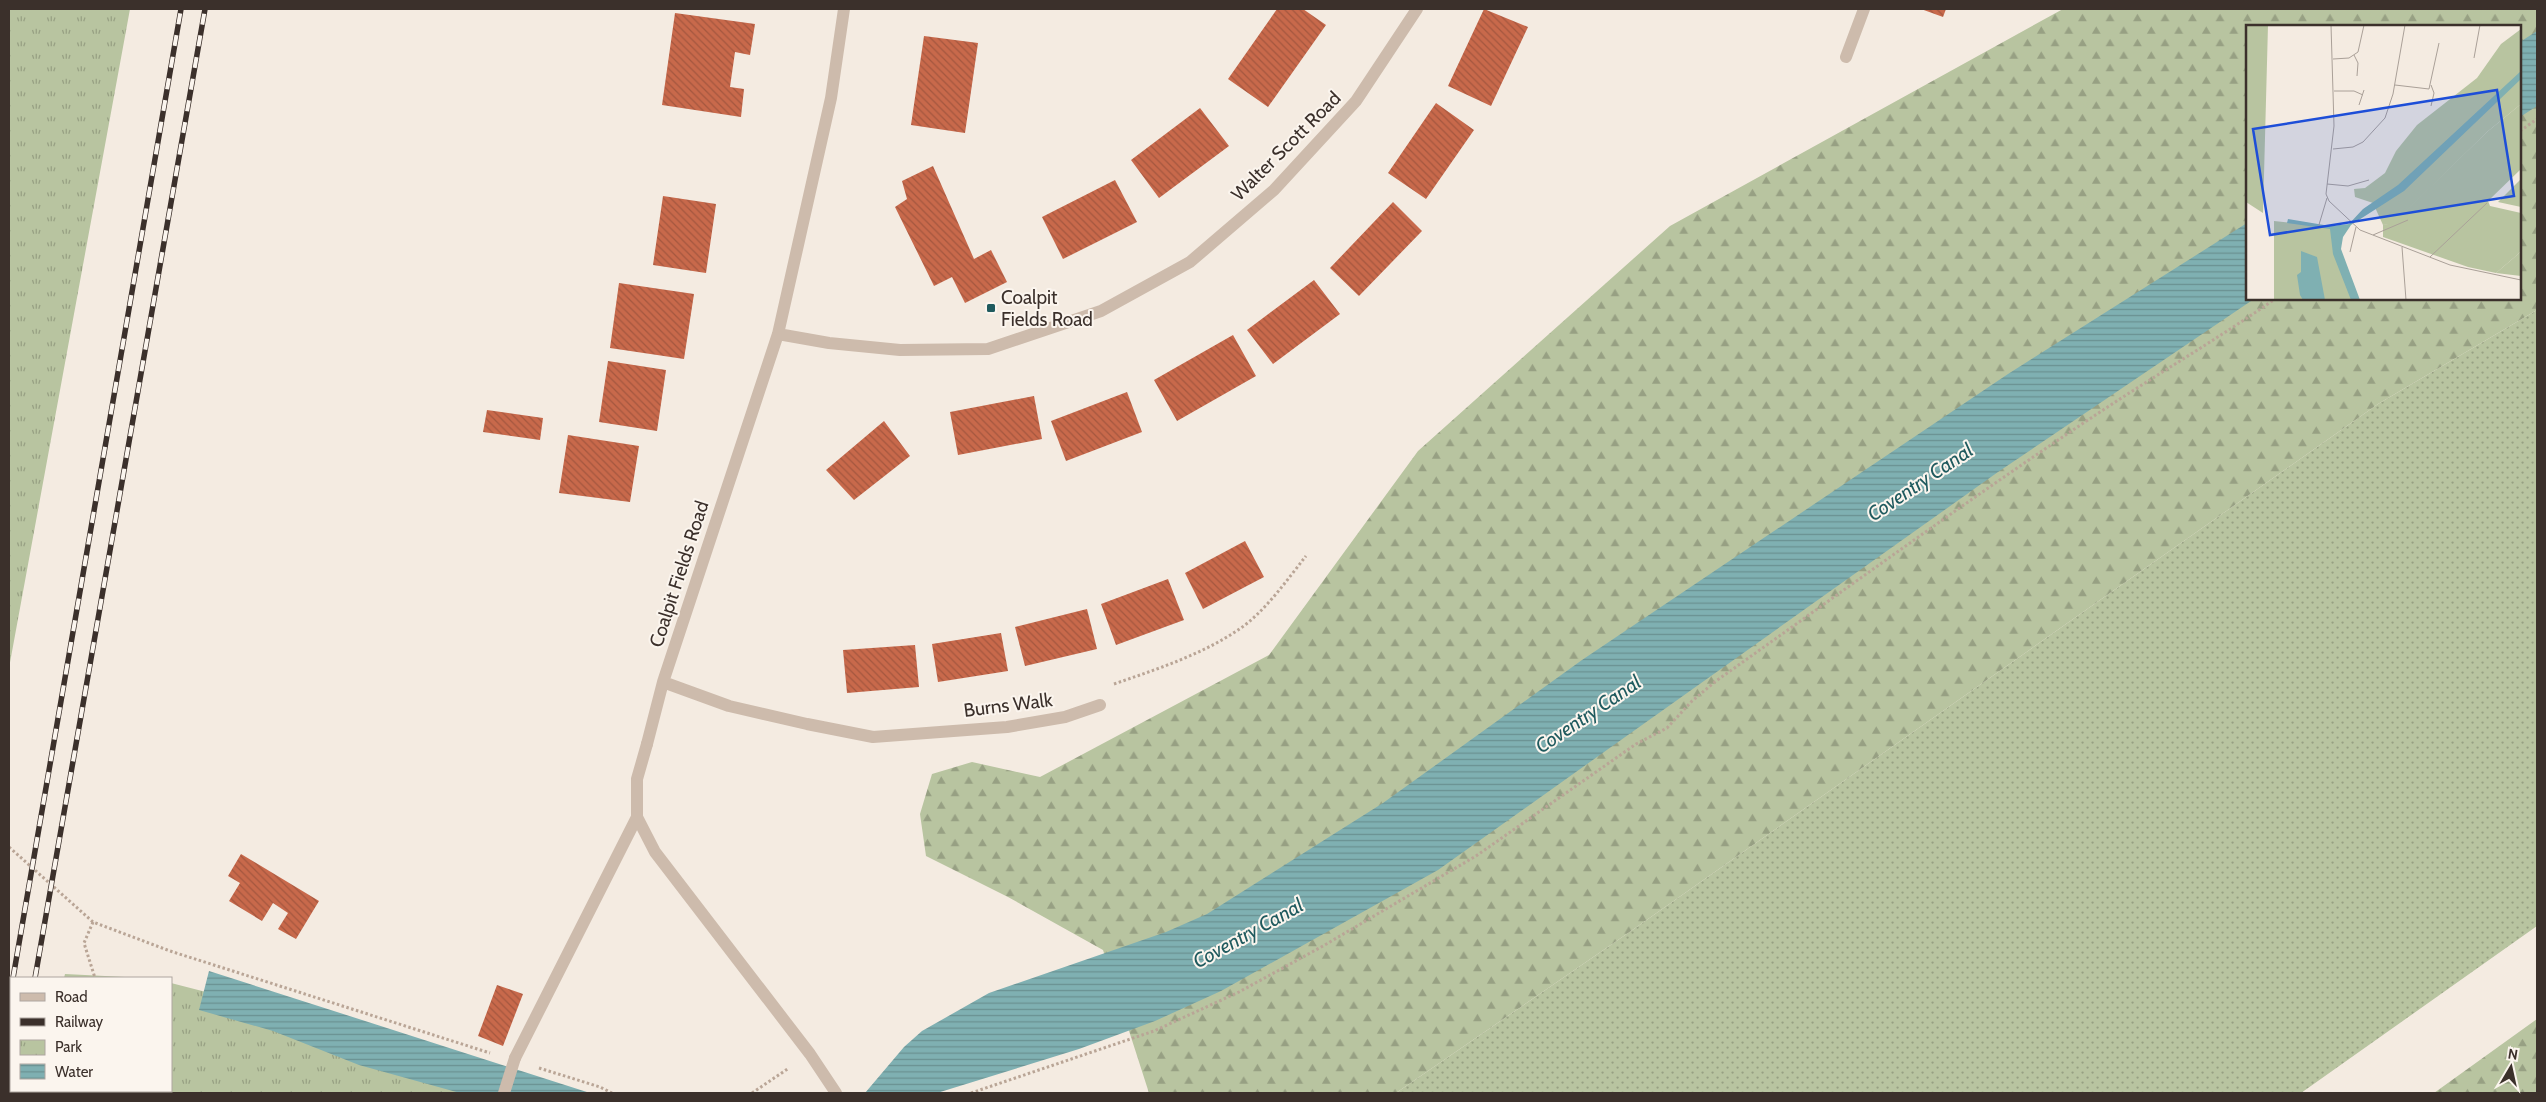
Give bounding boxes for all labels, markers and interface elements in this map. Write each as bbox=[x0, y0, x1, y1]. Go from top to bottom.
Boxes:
inset map bbox=[2246, 25, 2521, 300]
street label: Walter Scott Road bbox=[1227, 87, 1345, 205]
place label: Coalpit Fields Road bbox=[1001, 286, 1093, 331]
marker: Coalpit Fields Road bbox=[985, 302, 997, 314]
water label: Coventry Canal bbox=[1863, 438, 1978, 526]
street label: Coalpit Fields Road bbox=[644, 498, 714, 650]
water label: Coventry Canal bbox=[1531, 670, 1646, 758]
street label: Burns Walk bbox=[962, 688, 1054, 722]
water label: Coventry Canal bbox=[1189, 893, 1308, 973]
legend bbox=[10, 977, 172, 1092]
text: Road bbox=[55, 988, 88, 1006]
text: Railway bbox=[55, 1013, 104, 1031]
text: Park bbox=[55, 1038, 82, 1056]
north arrow bbox=[2486, 1042, 2536, 1092]
text: N bbox=[2507, 1044, 2519, 1064]
text: Water bbox=[55, 1063, 93, 1081]

